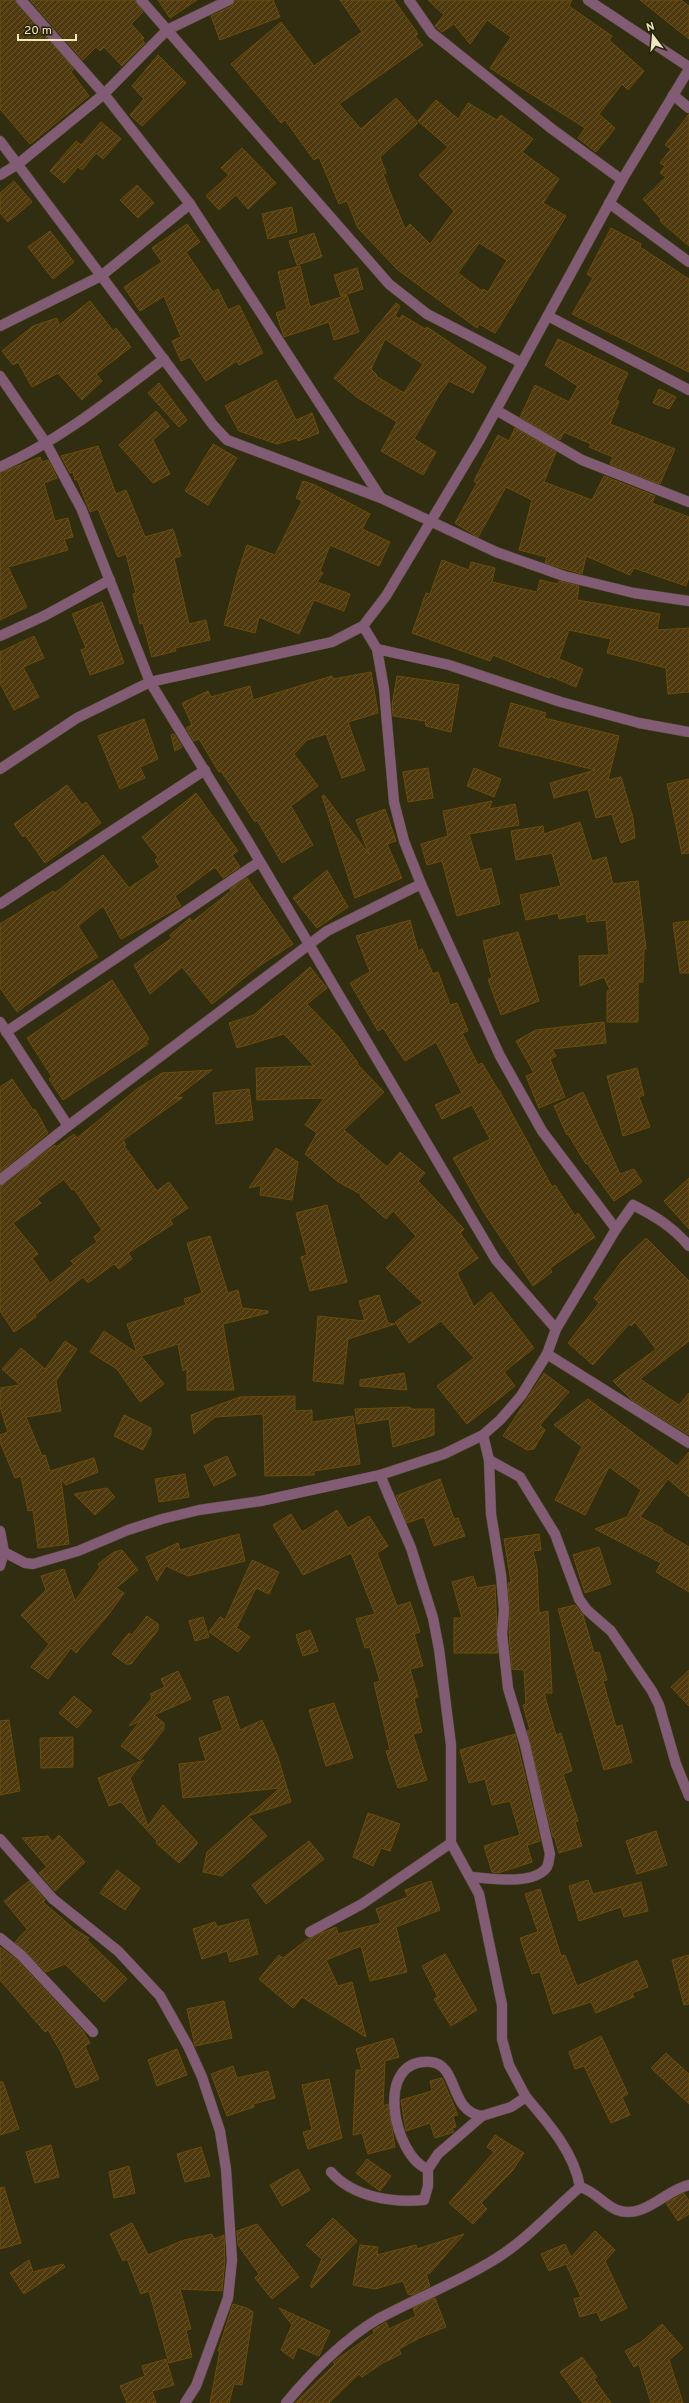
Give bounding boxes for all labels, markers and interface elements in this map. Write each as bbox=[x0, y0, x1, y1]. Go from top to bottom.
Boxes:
scale bar bbox=[18, 16, 76, 42]
north arrow bbox=[633, 16, 673, 56]
text: N bbox=[645, 20, 656, 35]
text: 20 m bbox=[24, 23, 52, 39]

